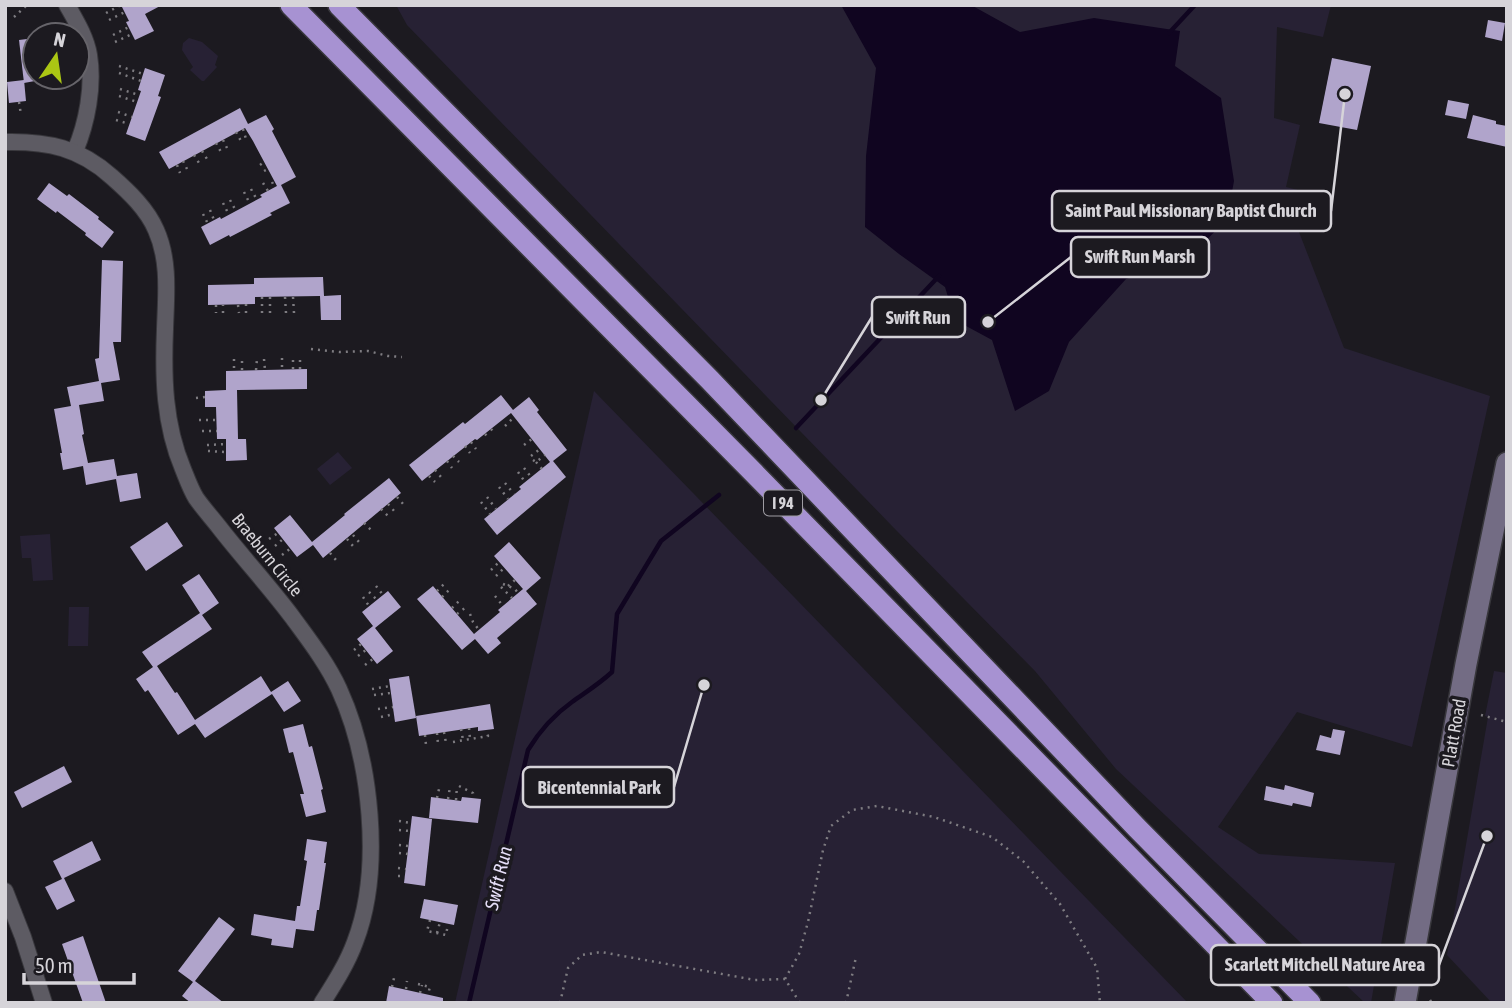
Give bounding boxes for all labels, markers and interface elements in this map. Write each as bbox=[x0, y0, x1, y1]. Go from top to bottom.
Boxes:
north arrow bbox=[21, 21, 91, 91]
text: N bbox=[52, 27, 68, 51]
callout: Saint Paul Missionary Baptist Church bbox=[1052, 191, 1331, 231]
text: Saint Paul Missionary Baptist Church bbox=[1065, 199, 1317, 221]
callout: Swift Run Marsh bbox=[1071, 237, 1209, 277]
text: Swift Run Marsh bbox=[1085, 245, 1195, 267]
callout: Swift Run bbox=[872, 297, 965, 337]
text: Swift Run bbox=[886, 306, 950, 328]
road number: I 94 bbox=[764, 490, 802, 516]
street label: Braeburn Circle bbox=[228, 509, 307, 600]
street label: Platt Road bbox=[1437, 697, 1470, 769]
callout: Bicentennial Park bbox=[523, 767, 674, 807]
text: Bicentennial Park bbox=[537, 776, 661, 798]
water label: Swift Run bbox=[480, 844, 516, 913]
scale bar bbox=[24, 942, 135, 986]
callout: Scarlett Mitchell Nature Area bbox=[1211, 945, 1439, 985]
text: 50 m bbox=[35, 953, 73, 977]
text: Scarlett Mitchell Nature Area bbox=[1225, 953, 1425, 975]

